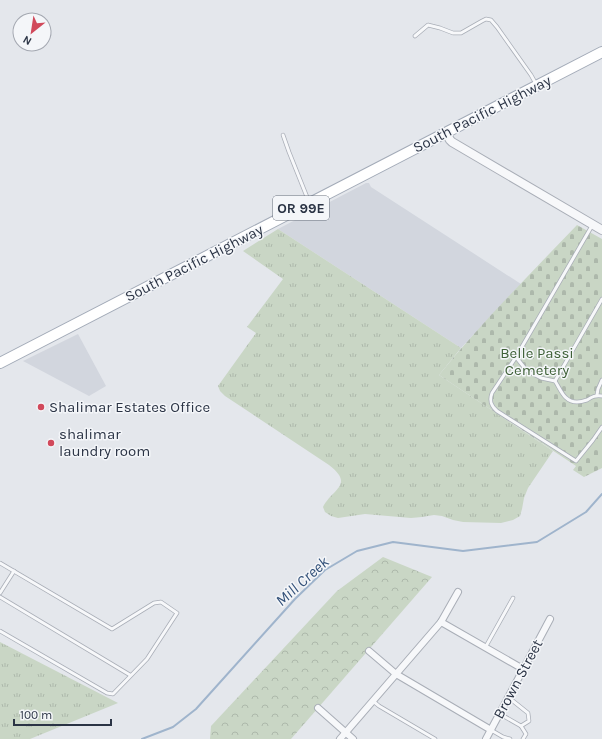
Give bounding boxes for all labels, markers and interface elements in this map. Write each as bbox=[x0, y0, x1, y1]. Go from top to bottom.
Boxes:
north arrow bbox=[12, 12, 52, 52]
text: N bbox=[21, 33, 34, 48]
street label: South Pacific Highway bbox=[410, 71, 554, 157]
road number: OR 99E bbox=[273, 196, 329, 220]
street label: South Pacific Highway bbox=[122, 220, 266, 306]
park label: Belle Passi Cemetery bbox=[500, 344, 574, 379]
place label: Shalimar Estates Office bbox=[49, 398, 210, 416]
marker: Shalimar Estates Office bbox=[36, 402, 46, 412]
place label: shalimar laundry room bbox=[59, 425, 150, 460]
marker: shalimar laundry room bbox=[46, 438, 56, 448]
water label: Mill Creek bbox=[271, 552, 333, 610]
street label: Brown Street bbox=[489, 636, 547, 722]
scale bar bbox=[14, 701, 111, 727]
text: 100 m bbox=[20, 708, 52, 722]

